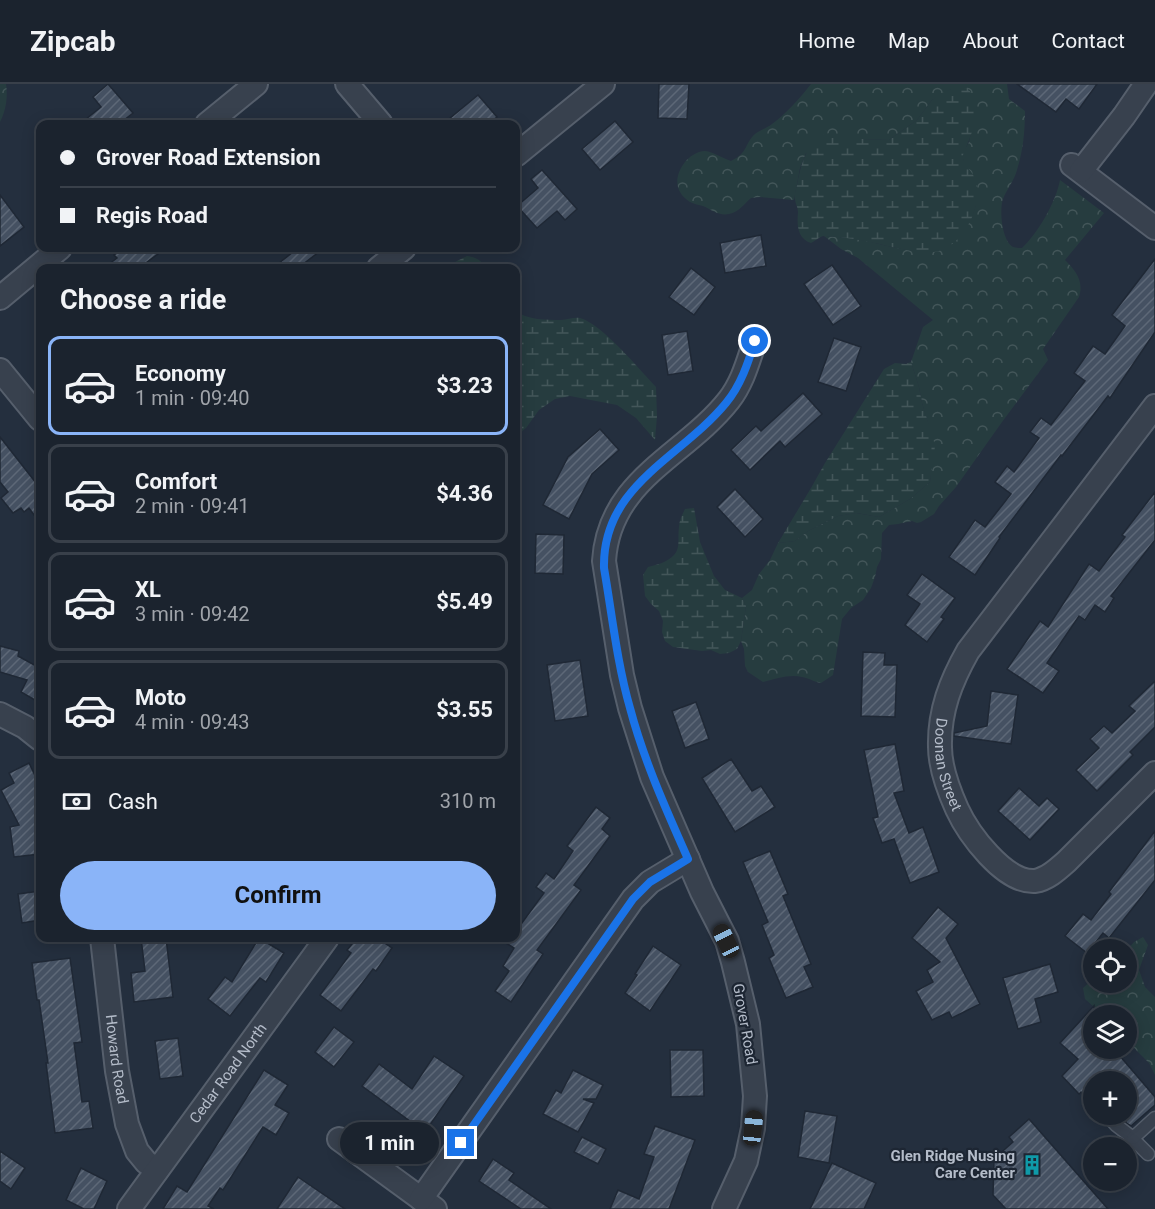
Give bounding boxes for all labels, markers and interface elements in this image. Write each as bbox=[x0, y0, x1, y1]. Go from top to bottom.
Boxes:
text: Zipcab bbox=[30, 25, 115, 58]
text: Home bbox=[799, 29, 855, 53]
text: Map bbox=[888, 29, 930, 53]
text: About bbox=[963, 29, 1019, 53]
text: Contact bbox=[1052, 29, 1125, 53]
text: Grover Road Extension bbox=[96, 145, 321, 170]
text: Regis Road bbox=[96, 203, 208, 228]
text: Choose a ride bbox=[60, 284, 226, 316]
route start bbox=[741, 327, 768, 354]
icon: car bbox=[63, 359, 117, 413]
text: Economy bbox=[135, 361, 226, 386]
text: $3.23 bbox=[436, 373, 493, 398]
text: 1 min · 09:40 bbox=[135, 386, 250, 410]
icon: car bbox=[63, 467, 117, 521]
text: Comfort bbox=[135, 469, 217, 494]
text: $4.36 bbox=[436, 481, 493, 506]
text: 2 min · 09:41 bbox=[135, 494, 250, 518]
icon: car bbox=[63, 575, 117, 629]
text: XL bbox=[135, 577, 161, 602]
text: $5.49 bbox=[436, 589, 493, 614]
text: 3 min · 09:42 bbox=[135, 602, 250, 626]
icon: car bbox=[63, 683, 117, 737]
text: Moto bbox=[135, 685, 186, 710]
text: $3.55 bbox=[436, 697, 493, 722]
text: 4 min · 09:43 bbox=[135, 710, 250, 734]
street label: Doonan Street bbox=[931, 717, 966, 814]
icon: cash bbox=[60, 785, 93, 818]
text: Cash bbox=[108, 789, 158, 814]
text: 310 m bbox=[440, 789, 496, 813]
button: Confirm bbox=[60, 861, 496, 930]
car bbox=[710, 921, 742, 961]
map controls bbox=[1083, 939, 1137, 1191]
button: locate bbox=[1083, 939, 1137, 993]
street label: Grover Road bbox=[729, 982, 761, 1066]
button: layers bbox=[1083, 1005, 1137, 1059]
street label: Howard Road bbox=[102, 1013, 132, 1105]
street label: Cedar Road North bbox=[186, 1020, 271, 1127]
button: + bbox=[1083, 1071, 1137, 1125]
car bbox=[742, 1109, 764, 1147]
callout: 1 min bbox=[341, 1122, 440, 1164]
route end bbox=[447, 1129, 474, 1156]
text: 1 min bbox=[364, 1131, 415, 1155]
button: − bbox=[1083, 1137, 1137, 1191]
place label: Glen Ridge Nusing Care Center bbox=[891, 1147, 1015, 1182]
building icon: Glen Ridge Nusing Care Center bbox=[1020, 1153, 1044, 1177]

